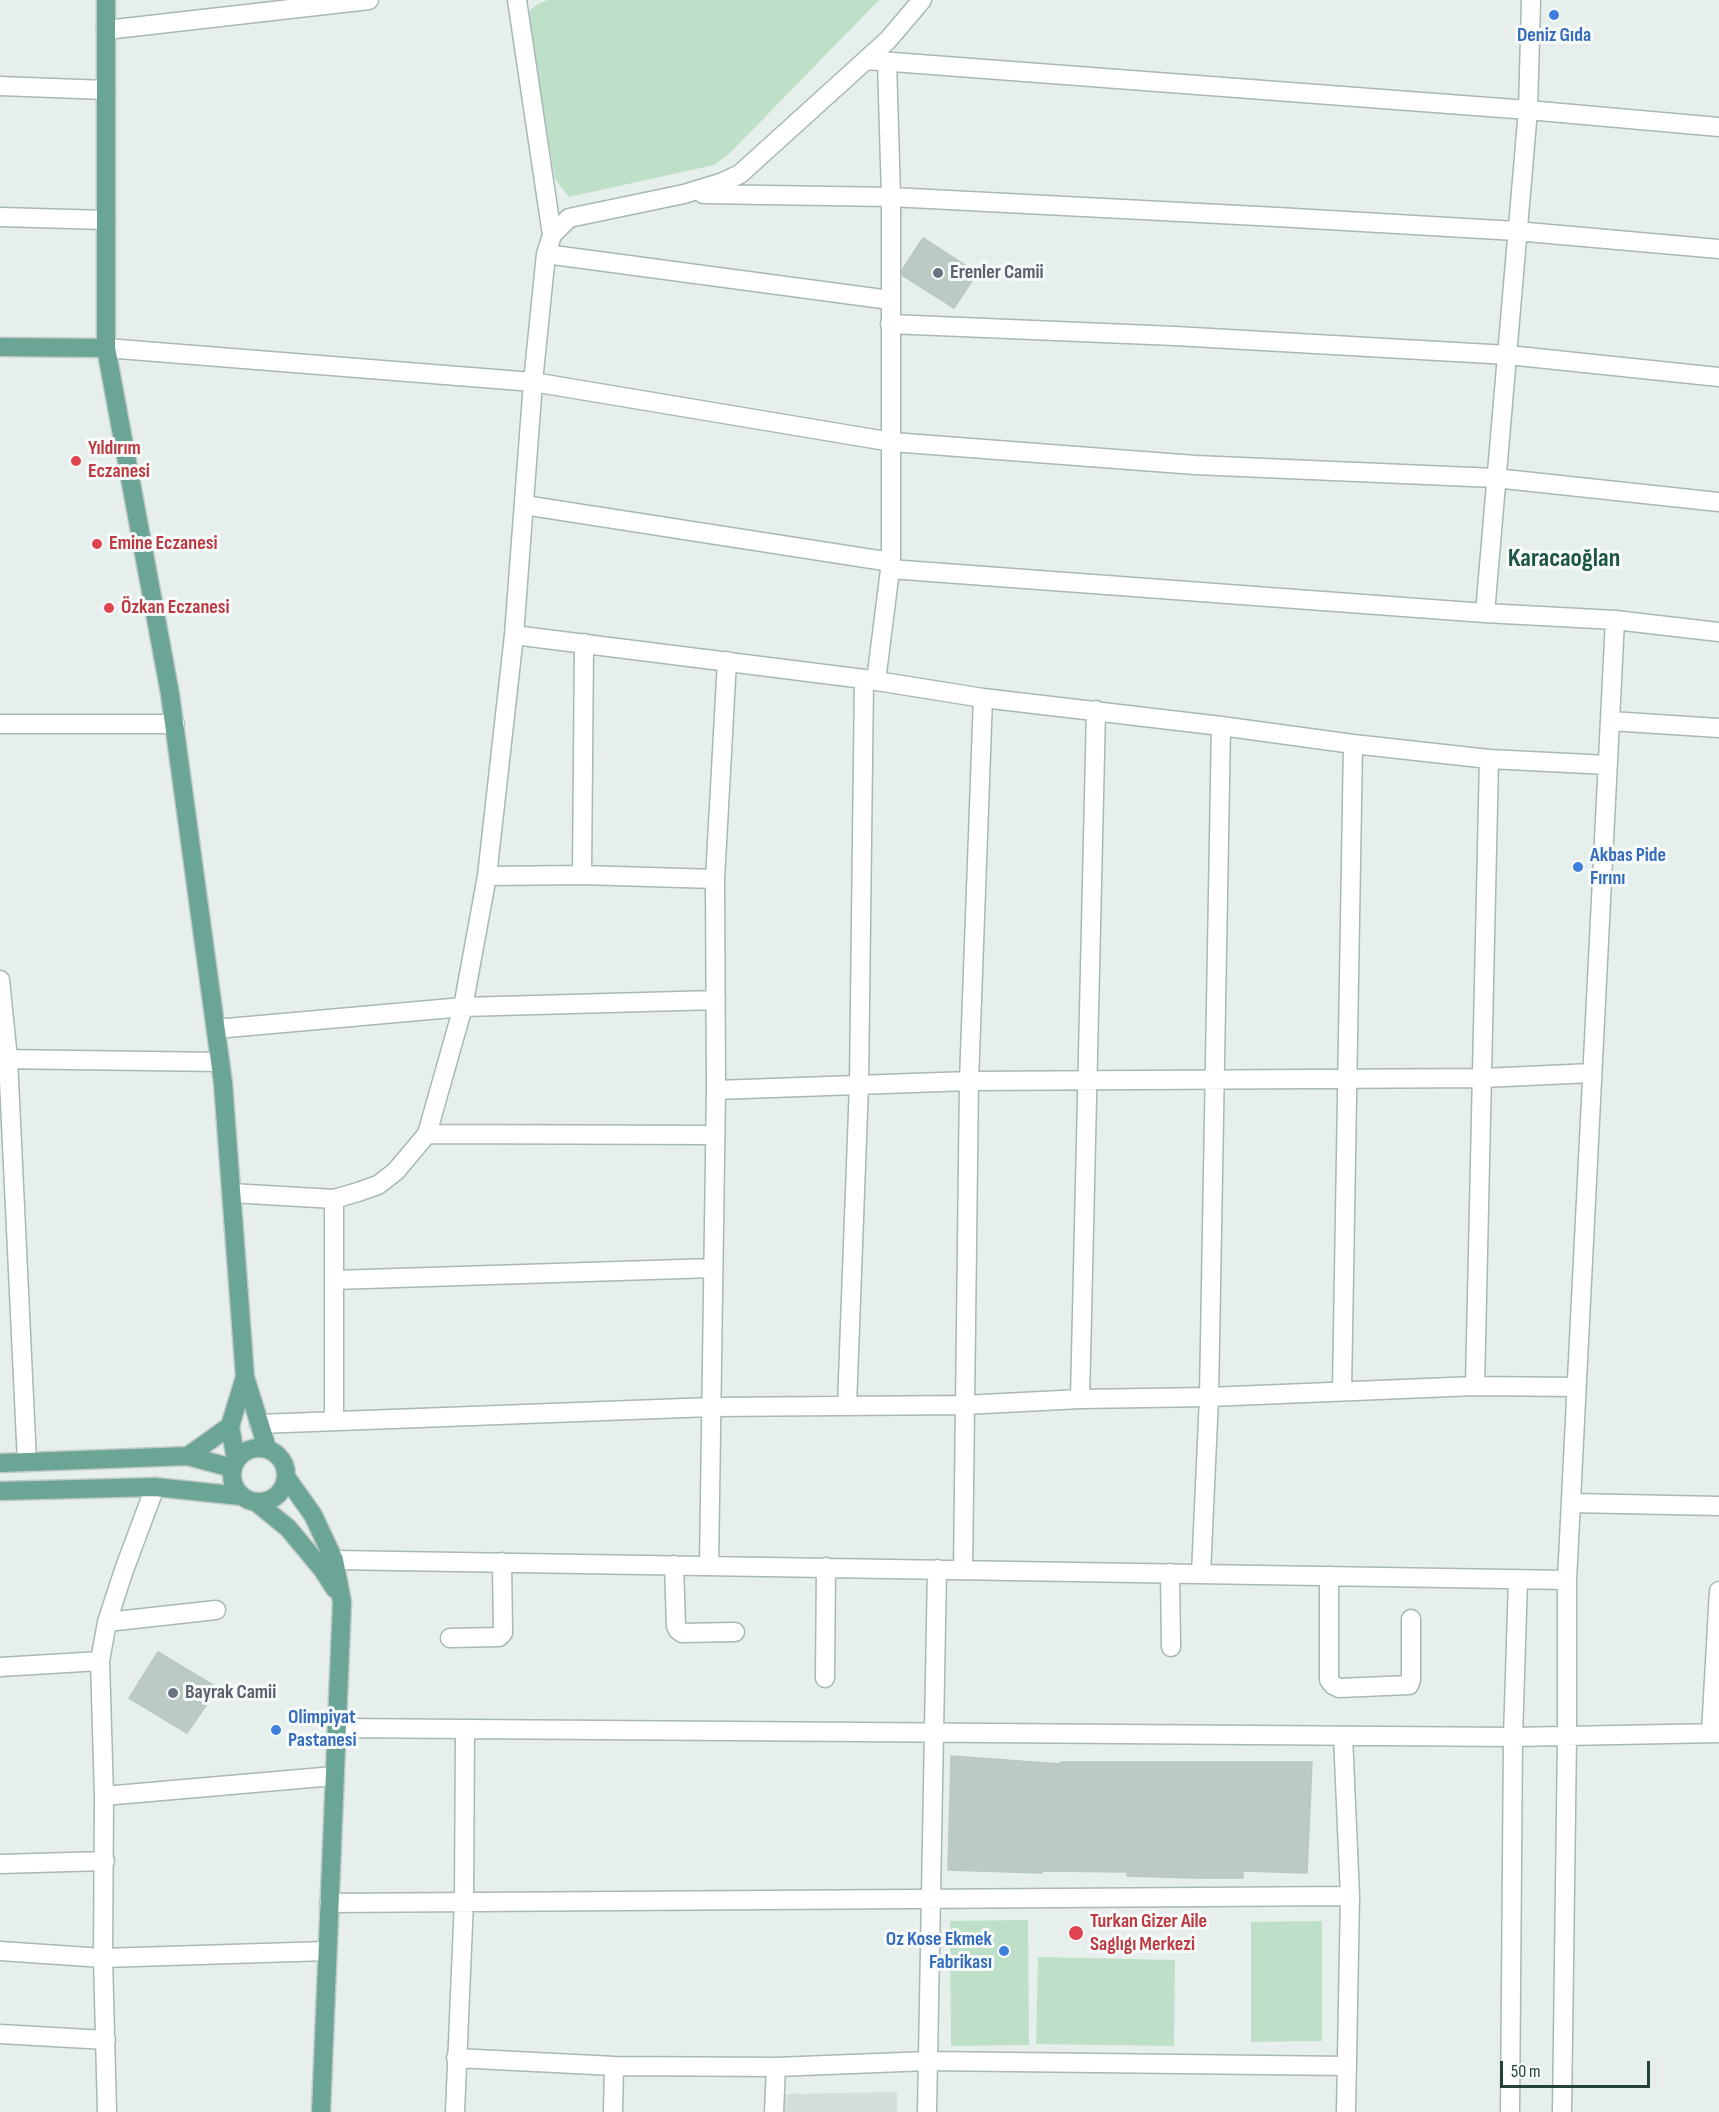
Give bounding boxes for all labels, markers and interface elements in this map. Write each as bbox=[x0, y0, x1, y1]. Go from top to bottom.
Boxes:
marker: Deniz Gıda bbox=[1547, 8, 1561, 22]
place label: Deniz Gıda bbox=[1517, 24, 1591, 48]
place label: Erenler Camii bbox=[950, 261, 1044, 285]
marker: Erenler Camii bbox=[931, 266, 945, 280]
place label: Yıldırım Eczanesi bbox=[88, 437, 150, 484]
marker: Yıldırım Eczanesi bbox=[69, 454, 83, 468]
place label: Emine Eczanesi bbox=[109, 532, 217, 556]
marker: Emine Eczanesi bbox=[90, 537, 104, 551]
district label: Karacaoğlan bbox=[1508, 543, 1620, 575]
place label: Özkan Eczanesi bbox=[121, 596, 230, 620]
marker: Özkan Eczanesi bbox=[102, 601, 116, 615]
place label: Akbas Pide Fırını bbox=[1590, 844, 1666, 891]
marker: Akbas Pide Fırını bbox=[1571, 860, 1585, 874]
place label: Bayrak Camii bbox=[185, 1681, 276, 1705]
marker: Bayrak Camii bbox=[166, 1686, 180, 1700]
place label: Olimpiyat Pastanesi bbox=[288, 1706, 357, 1753]
marker: Olimpiyat Pastanesi bbox=[269, 1723, 283, 1737]
place label: Turkan Gizer Aile Saglıgı Merkezi bbox=[1090, 1910, 1207, 1957]
marker: Turkan Gizer Aile Saglıgı Merkezi bbox=[1067, 1924, 1085, 1942]
place label: Oz Kose Ekmek Fabrikası bbox=[886, 1928, 992, 1975]
marker: Oz Kose Ekmek Fabrikası bbox=[997, 1944, 1011, 1958]
scale bar bbox=[1503, 2049, 1653, 2087]
text: 50 m bbox=[1511, 2061, 1541, 2082]

